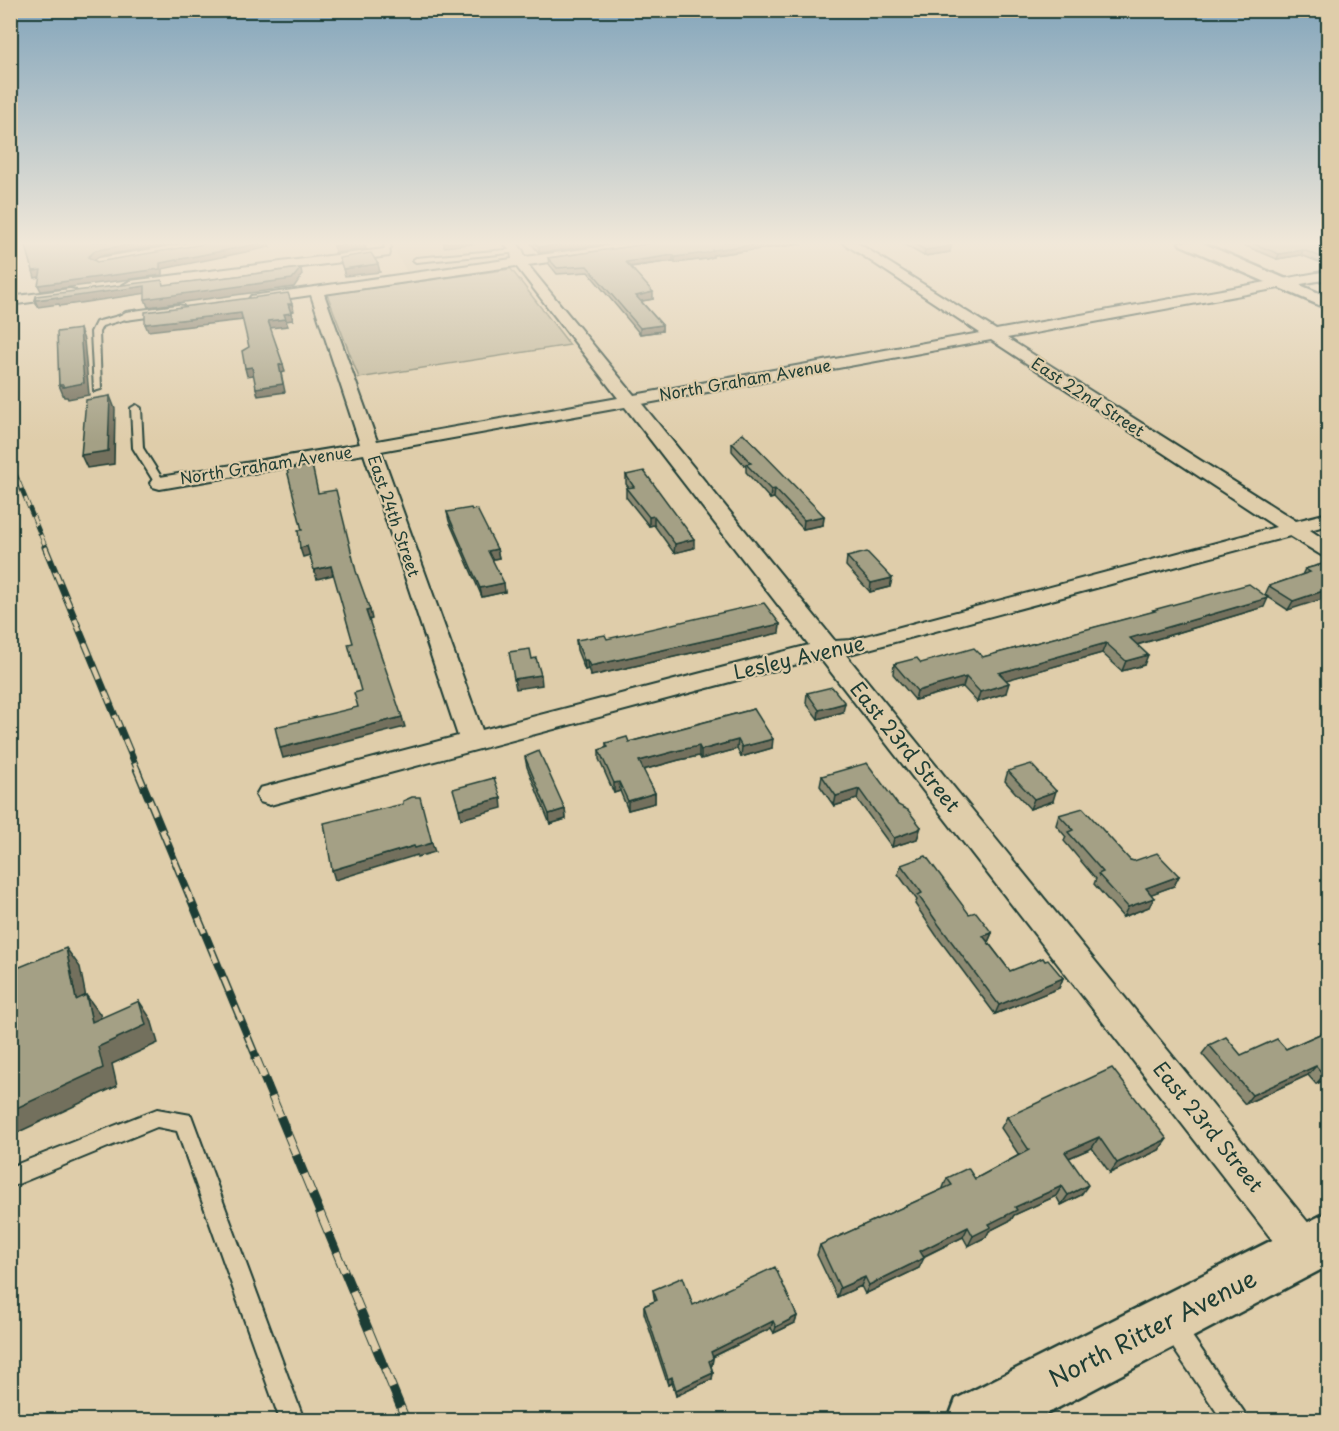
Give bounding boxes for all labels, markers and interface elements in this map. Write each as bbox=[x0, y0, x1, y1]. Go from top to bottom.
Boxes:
street label: East 22nd Street bbox=[1027, 351, 1150, 442]
street label: North Graham Avenue bbox=[657, 352, 833, 406]
street label: North Graham Avenue bbox=[178, 438, 354, 489]
street label: East 24th Street bbox=[363, 452, 427, 580]
street label: Lesley Avenue bbox=[730, 627, 867, 687]
street label: East 23rd Street bbox=[844, 675, 968, 818]
street label: East 23rd Street bbox=[1147, 1055, 1271, 1198]
street label: North Ritter Avenue bbox=[1042, 1259, 1262, 1395]

